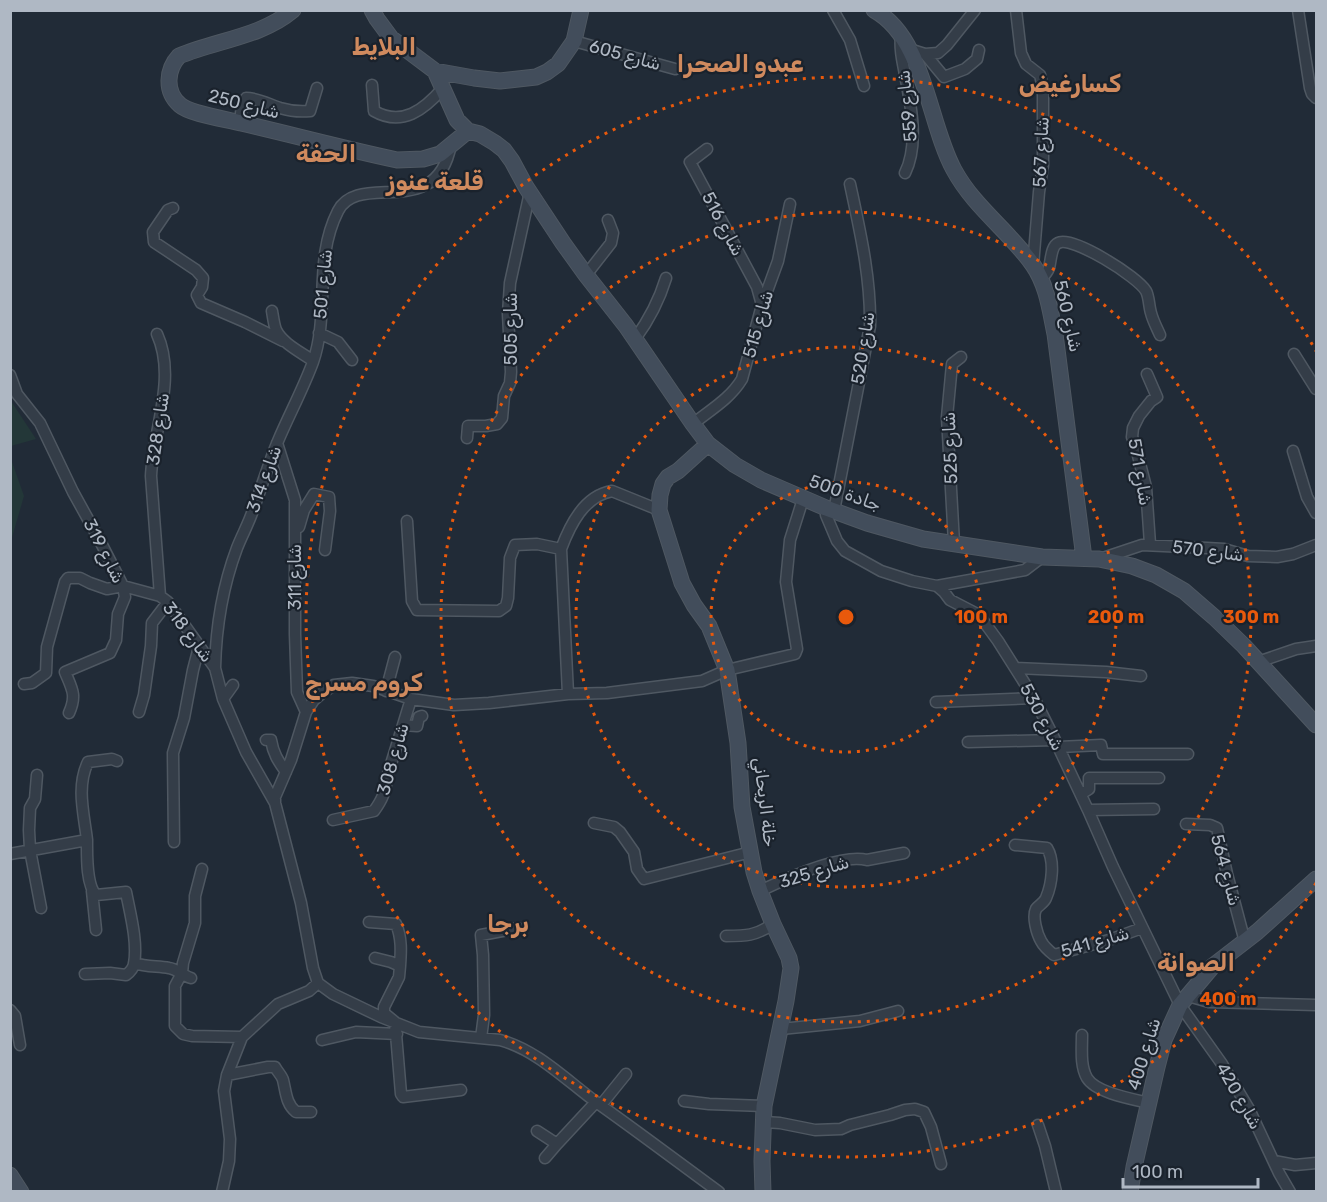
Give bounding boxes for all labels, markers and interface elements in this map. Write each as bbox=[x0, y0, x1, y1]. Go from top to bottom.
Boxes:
district label: البلايط bbox=[352, 33, 416, 61]
street label: شارع 605 bbox=[587, 35, 663, 76]
district label: عبدو الصحرا bbox=[677, 50, 803, 78]
street label: شارع 559 bbox=[892, 69, 923, 143]
district label: كسارغيض bbox=[1019, 70, 1121, 98]
street label: شارع 250 bbox=[206, 84, 282, 124]
street label: شارع 567 bbox=[1028, 116, 1055, 188]
district label: الحفة bbox=[296, 140, 356, 168]
district label: قلعة عنوز bbox=[384, 168, 484, 196]
street label: شارع 516 bbox=[696, 188, 749, 260]
street label: شارع 501 bbox=[309, 248, 338, 320]
street label: شارع 560 bbox=[1048, 278, 1087, 354]
street label: شارع 515 bbox=[738, 288, 779, 361]
street label: شارع 505 bbox=[500, 292, 523, 366]
street label: شارع 520 bbox=[846, 310, 881, 386]
street label: شارع 328 bbox=[142, 391, 175, 467]
street label: شارع 525 bbox=[938, 411, 963, 484]
street label: شارع 571 bbox=[1122, 437, 1157, 508]
street label: شارع 314 bbox=[242, 442, 287, 516]
street label: جادة 500 bbox=[806, 470, 884, 516]
street label: شارع 319 bbox=[78, 515, 130, 587]
street label: شارع 570 bbox=[1171, 536, 1245, 567]
street label: شارع 311 bbox=[284, 544, 307, 610]
street label: شارع 318 bbox=[157, 597, 218, 667]
text: 100 m bbox=[954, 606, 1008, 628]
text: 200 m bbox=[1088, 606, 1144, 628]
text: 300 m bbox=[1223, 606, 1279, 628]
centre of rings bbox=[836, 607, 856, 627]
district label: كروم مسرج bbox=[305, 669, 423, 700]
street label: شارع 530 bbox=[1014, 679, 1069, 755]
street label: شارع 308 bbox=[372, 720, 415, 798]
street label: خلة الريحاني bbox=[747, 756, 781, 848]
street label: شارع 564 bbox=[1205, 832, 1246, 908]
street label: شارع 325 bbox=[776, 851, 852, 894]
district label: برجا bbox=[487, 910, 529, 938]
street label: شارع 541 bbox=[1058, 922, 1132, 963]
district label: الصوانة bbox=[1157, 949, 1235, 977]
text: 400 m bbox=[1199, 988, 1257, 1010]
street label: شارع 400 bbox=[1123, 1015, 1166, 1093]
street label: شارع 420 bbox=[1210, 1059, 1267, 1134]
scale bar bbox=[1123, 1151, 1258, 1189]
text: 100 m bbox=[1132, 1161, 1183, 1183]

